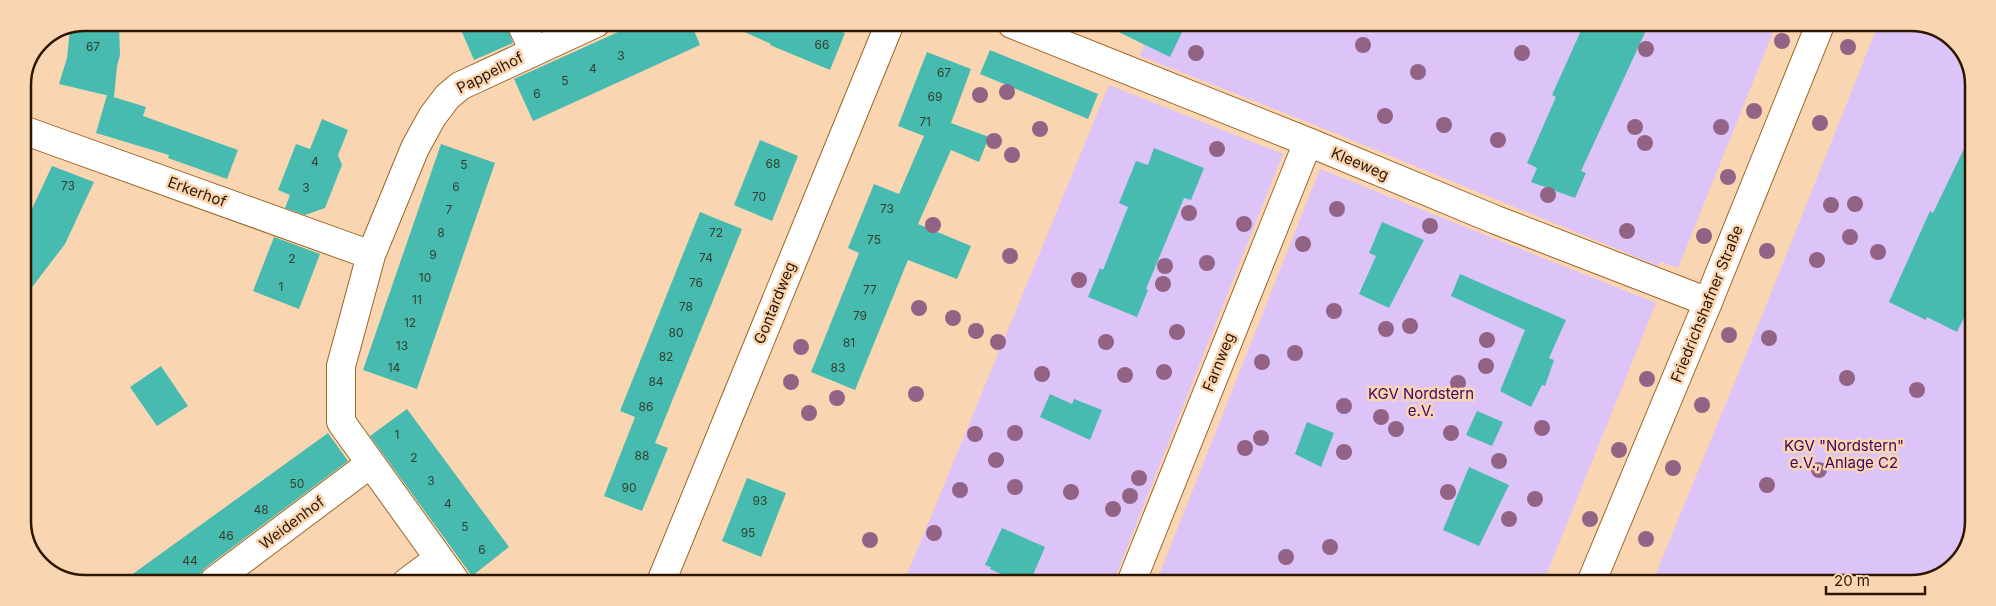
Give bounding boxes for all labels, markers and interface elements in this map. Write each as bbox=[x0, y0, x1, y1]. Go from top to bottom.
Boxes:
house number: 66 bbox=[815, 37, 829, 52]
house number: 67 bbox=[86, 39, 100, 54]
street label: Pappelhof bbox=[453, 48, 527, 97]
house number: 3 bbox=[617, 48, 625, 63]
house number: 4 bbox=[589, 61, 597, 76]
house number: 67 bbox=[937, 65, 951, 80]
house number: 5 bbox=[561, 73, 569, 88]
house number: 6 bbox=[533, 86, 541, 101]
house number: 69 bbox=[928, 89, 942, 104]
house number: 71 bbox=[919, 114, 931, 129]
street label: Kleeweg bbox=[1328, 143, 1392, 184]
house number: 4 bbox=[311, 154, 319, 169]
house number: 68 bbox=[766, 156, 780, 171]
house number: 5 bbox=[460, 157, 468, 172]
street label: Erkerhof bbox=[165, 172, 229, 211]
house number: 73 bbox=[61, 178, 75, 193]
house number: 6 bbox=[452, 179, 460, 194]
house number: 3 bbox=[302, 180, 310, 195]
house number: 70 bbox=[752, 189, 766, 204]
house number: 73 bbox=[880, 201, 894, 216]
house number: 7 bbox=[446, 202, 453, 217]
street label: Friedrichshafner Straße bbox=[1666, 223, 1747, 385]
house number: 8 bbox=[437, 225, 445, 240]
house number: 72 bbox=[709, 225, 723, 240]
house number: 75 bbox=[867, 232, 881, 247]
house number: 9 bbox=[429, 247, 437, 262]
house number: 74 bbox=[699, 250, 713, 265]
house number: 2 bbox=[288, 251, 296, 266]
street label: Gontardweg bbox=[749, 259, 800, 347]
house number: 10 bbox=[419, 270, 431, 285]
house number: 76 bbox=[689, 275, 703, 290]
house number: 1 bbox=[279, 279, 283, 294]
house number: 77 bbox=[863, 282, 877, 297]
house number: 11 bbox=[412, 292, 422, 307]
house number: 78 bbox=[679, 299, 693, 314]
house number: 79 bbox=[853, 308, 867, 323]
house number: 12 bbox=[404, 315, 416, 330]
house number: 80 bbox=[669, 325, 684, 340]
street label: Farnweg bbox=[1198, 330, 1239, 394]
house number: 81 bbox=[843, 335, 855, 350]
house number: 13 bbox=[396, 338, 408, 353]
house number: 82 bbox=[659, 349, 673, 364]
house number: 14 bbox=[388, 360, 401, 375]
house number: 83 bbox=[831, 360, 845, 375]
house number: 84 bbox=[648, 374, 664, 389]
park label: KGV Nordstern e.V. bbox=[1368, 384, 1474, 420]
house number: 86 bbox=[639, 399, 653, 414]
house number: 1 bbox=[395, 427, 399, 442]
park label: KGV "Nordstern" e.V., Anlage C2 bbox=[1784, 436, 1904, 472]
house number: 88 bbox=[635, 448, 649, 463]
house number: 2 bbox=[410, 450, 418, 465]
house number: 3 bbox=[427, 473, 435, 488]
house number: 50 bbox=[290, 476, 304, 491]
house number: 90 bbox=[621, 480, 637, 495]
street label: Weidenhof bbox=[255, 492, 328, 553]
house number: 93 bbox=[753, 493, 767, 508]
house number: 4 bbox=[444, 496, 452, 511]
house number: 48 bbox=[253, 502, 269, 517]
house number: 5 bbox=[461, 519, 469, 534]
house number: 95 bbox=[741, 525, 755, 540]
house number: 46 bbox=[218, 528, 234, 543]
house number: 6 bbox=[478, 542, 486, 557]
house number: 44 bbox=[182, 553, 198, 568]
scale bar bbox=[1826, 564, 1925, 596]
text: 20 m bbox=[1834, 571, 1870, 590]

